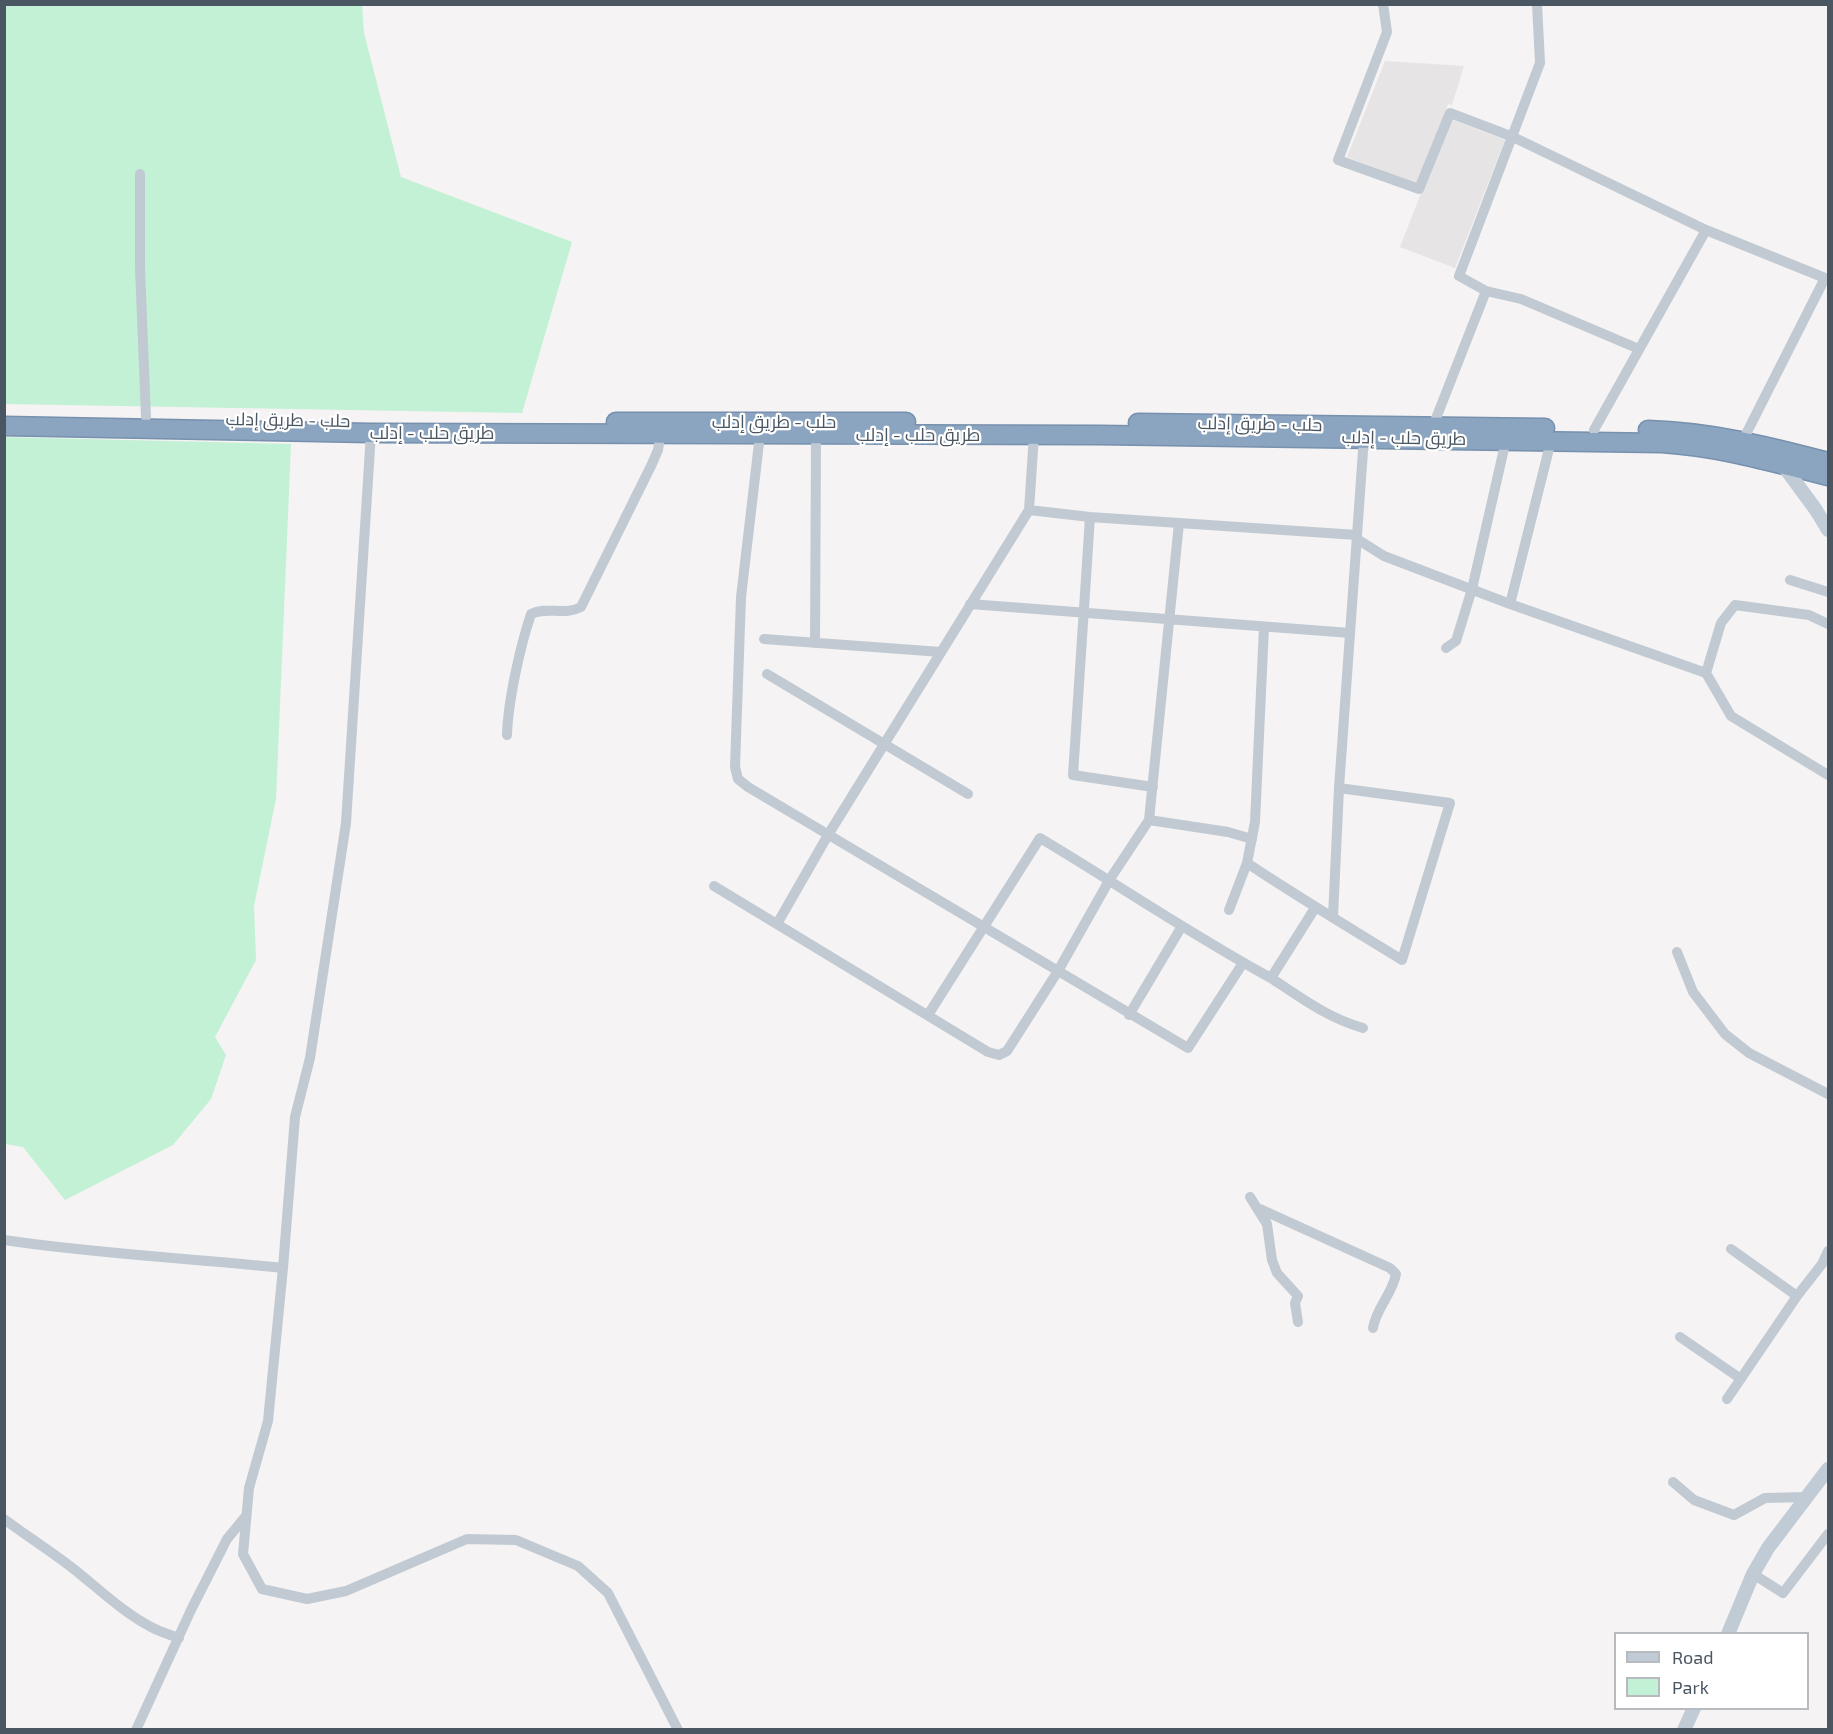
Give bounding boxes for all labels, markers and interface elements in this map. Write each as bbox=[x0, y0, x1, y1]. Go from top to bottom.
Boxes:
street label: حلب - طريق إدلب bbox=[225, 408, 351, 432]
street label: حلب - طريق إدلب bbox=[712, 411, 836, 433]
street label: حلب - طريق إدلب bbox=[1197, 412, 1323, 436]
street label: طريق حلب - إدلب bbox=[370, 422, 494, 444]
street label: طريق حلب - إدلب bbox=[856, 424, 980, 446]
street label: طريق حلب - إدلب bbox=[1341, 426, 1467, 450]
legend bbox=[1614, 1632, 1809, 1710]
text: Road bbox=[1672, 1646, 1713, 1668]
text: Park bbox=[1672, 1676, 1709, 1698]

